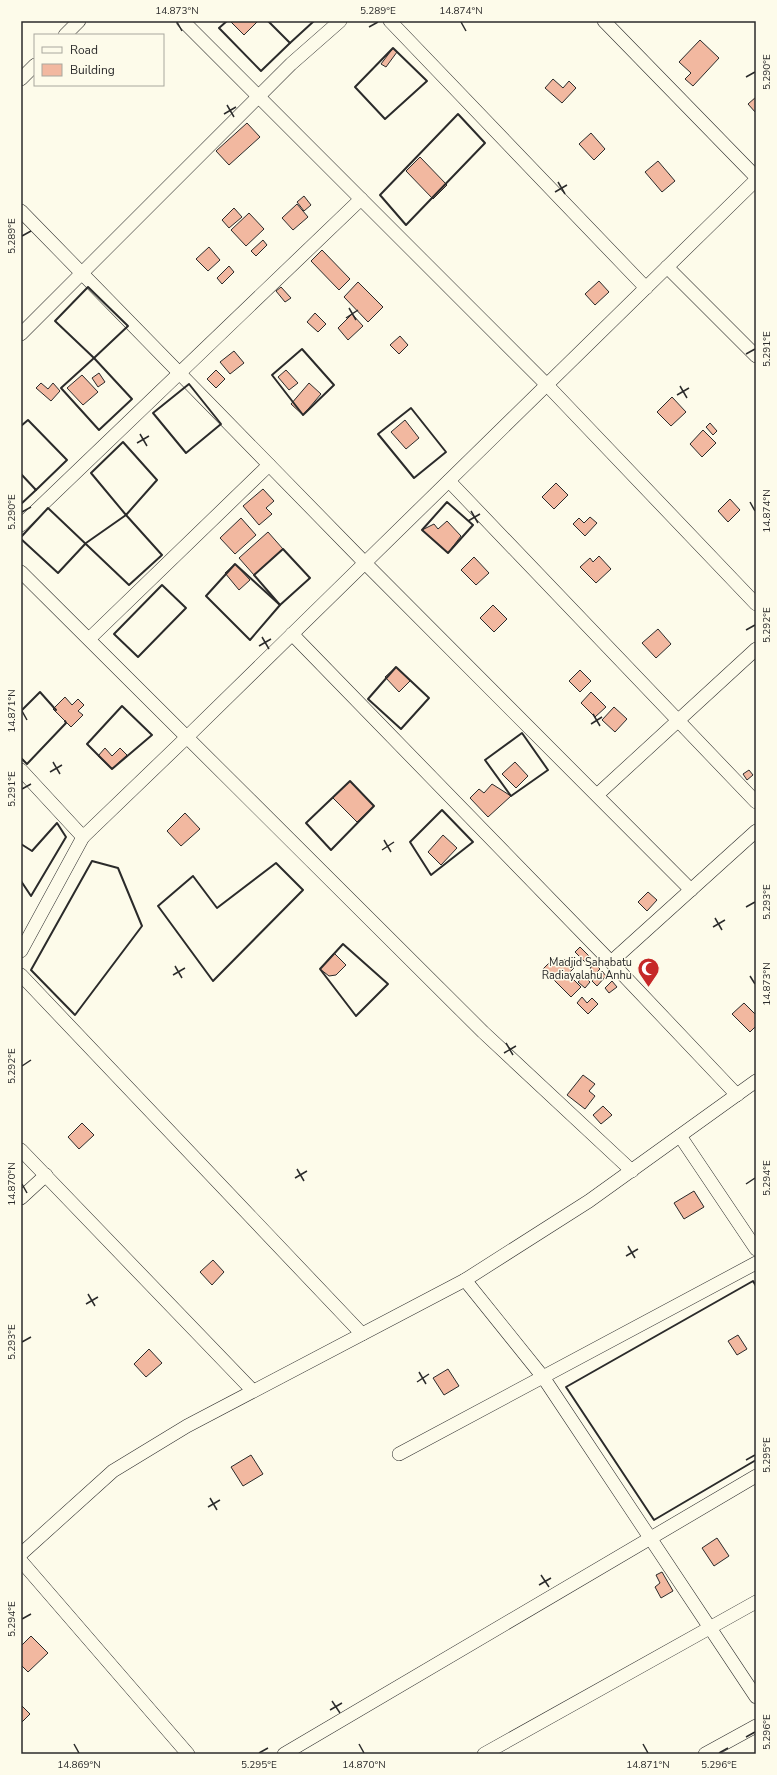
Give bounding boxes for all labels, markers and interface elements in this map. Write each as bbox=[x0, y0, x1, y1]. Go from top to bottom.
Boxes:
text: 14.873°N bbox=[155, 4, 199, 18]
text: 5.289°E bbox=[360, 4, 396, 18]
text: 14.874°N bbox=[439, 4, 483, 18]
legend bbox=[34, 34, 164, 86]
text: Road bbox=[70, 42, 98, 58]
text: 5.290°E bbox=[760, 54, 774, 90]
text: Building bbox=[70, 62, 115, 78]
text: 5.289°E bbox=[5, 218, 19, 254]
text: 5.291°E bbox=[760, 331, 774, 367]
text: 14.874°N bbox=[760, 489, 774, 533]
text: 5.290°E bbox=[5, 494, 19, 530]
text: 5.292°E bbox=[760, 607, 774, 643]
text: 14.871°N bbox=[5, 689, 19, 733]
text: 5.291°E bbox=[5, 771, 19, 807]
text: 5.293°E bbox=[760, 884, 774, 920]
place label: Madjid Sahabatu Radiayalahu Anhu bbox=[542, 955, 632, 983]
mosque icon: Madjid Sahabatu Radiayalahu Anhu bbox=[635, 955, 661, 988]
text: 14.873°N bbox=[760, 962, 774, 1006]
text: 5.292°E bbox=[5, 1048, 19, 1084]
text: 5.294°E bbox=[760, 1160, 774, 1196]
text: 14.870°N bbox=[5, 1162, 19, 1206]
text: 5.293°E bbox=[5, 1324, 19, 1360]
text: 5.295°E bbox=[760, 1437, 774, 1473]
text: 5.294°E bbox=[5, 1601, 19, 1637]
text: 5.296°E bbox=[760, 1714, 774, 1750]
text: 14.869°N bbox=[57, 1758, 101, 1772]
text: 5.295°E bbox=[241, 1758, 277, 1772]
text: 14.870°N bbox=[342, 1758, 386, 1772]
text: 14.871°N bbox=[626, 1758, 670, 1772]
text: 5.296°E bbox=[701, 1758, 737, 1772]

